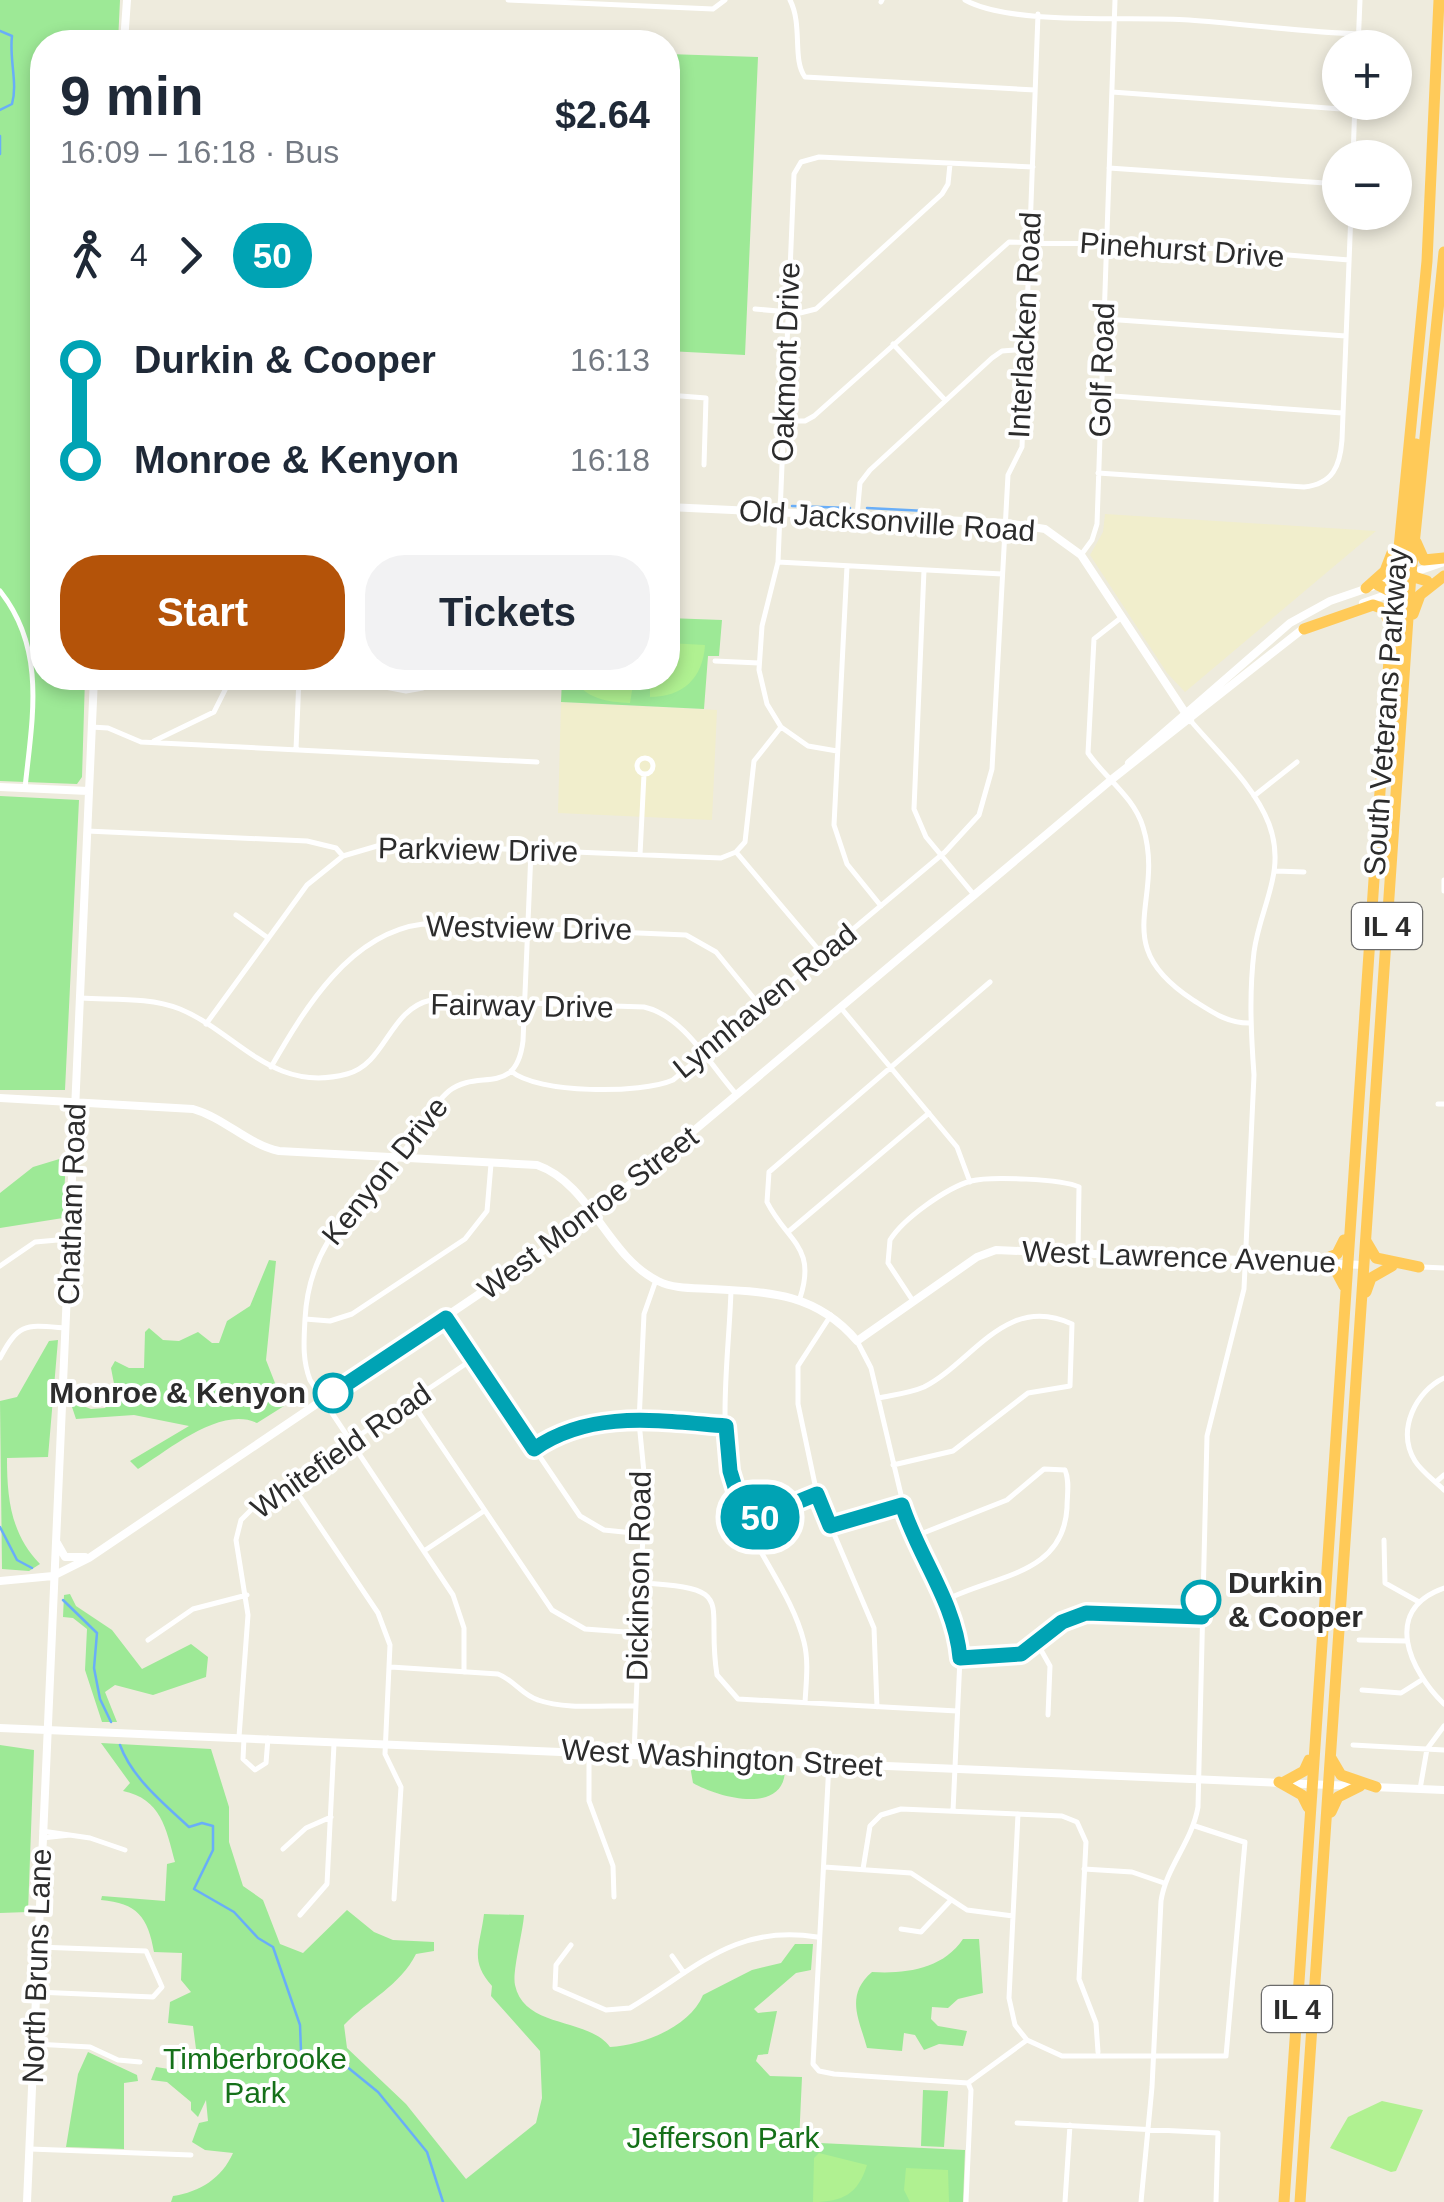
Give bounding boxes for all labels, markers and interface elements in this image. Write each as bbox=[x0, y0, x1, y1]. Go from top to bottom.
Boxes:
map controls bbox=[1322, 30, 1412, 230]
button: + bbox=[1322, 30, 1412, 120]
text: 9 min bbox=[60, 65, 204, 127]
text: $2.64 bbox=[555, 94, 650, 136]
text: 16:09 – 16:18 · Bus bbox=[60, 134, 339, 170]
button: − bbox=[1322, 140, 1412, 230]
street label: Interlacken Road bbox=[1002, 211, 1047, 439]
street label: Pinehurst Drive bbox=[1079, 226, 1285, 273]
icon: walk bbox=[60, 228, 115, 283]
icon: forward bbox=[163, 228, 218, 283]
text: 50 bbox=[253, 236, 292, 275]
text: 4 bbox=[130, 237, 148, 273]
street label: Oakmont Drive bbox=[766, 261, 805, 463]
street label: Golf Road bbox=[1083, 302, 1120, 438]
text: Durkin & Cooper bbox=[134, 339, 436, 381]
text: 16:13 bbox=[570, 342, 650, 378]
text: Monroe & Kenyon bbox=[134, 439, 459, 481]
text: 16:18 bbox=[570, 442, 650, 478]
street label: Old Jacksonville Road bbox=[738, 494, 1036, 547]
street label: South Veterans Parkway bbox=[1358, 547, 1413, 877]
button: Start bbox=[60, 555, 345, 670]
button: Tickets bbox=[365, 555, 650, 670]
street label: Parkview Drive bbox=[378, 831, 578, 868]
road number: IL 4 bbox=[1352, 903, 1422, 949]
street label: Westview Drive bbox=[426, 909, 632, 946]
street label: Lynnhaven Road bbox=[667, 917, 863, 1084]
street label: Fairway Drive bbox=[430, 987, 614, 1024]
street label: Kenyon Drive bbox=[315, 1090, 454, 1251]
street label: Chatham Road bbox=[51, 1103, 92, 1305]
street label: West Monroe Street bbox=[471, 1119, 704, 1306]
street label: West Lawrence Avenue bbox=[1021, 1235, 1337, 1278]
marker: Monroe & Kenyon bbox=[314, 1374, 352, 1412]
place label: Monroe & Kenyon bbox=[49, 1376, 306, 1409]
street label: Whitefield Road bbox=[245, 1376, 437, 1525]
street label: Dickinson Road bbox=[620, 1471, 657, 1681]
line badge: 50 bbox=[715, 1484, 805, 1550]
text: 50 bbox=[741, 1498, 779, 1537]
place label: Durkin & Cooper bbox=[1228, 1566, 1363, 1633]
marker: Durkin & Cooper bbox=[1182, 1581, 1220, 1619]
street label: West Washington Street bbox=[560, 1733, 884, 1782]
street label: North Bruns Lane bbox=[16, 1848, 57, 2084]
road number: IL 4 bbox=[1262, 1986, 1332, 2032]
park label: Timberbrooke Park bbox=[163, 2042, 347, 2109]
park label: Jefferson Park bbox=[627, 2121, 820, 2154]

